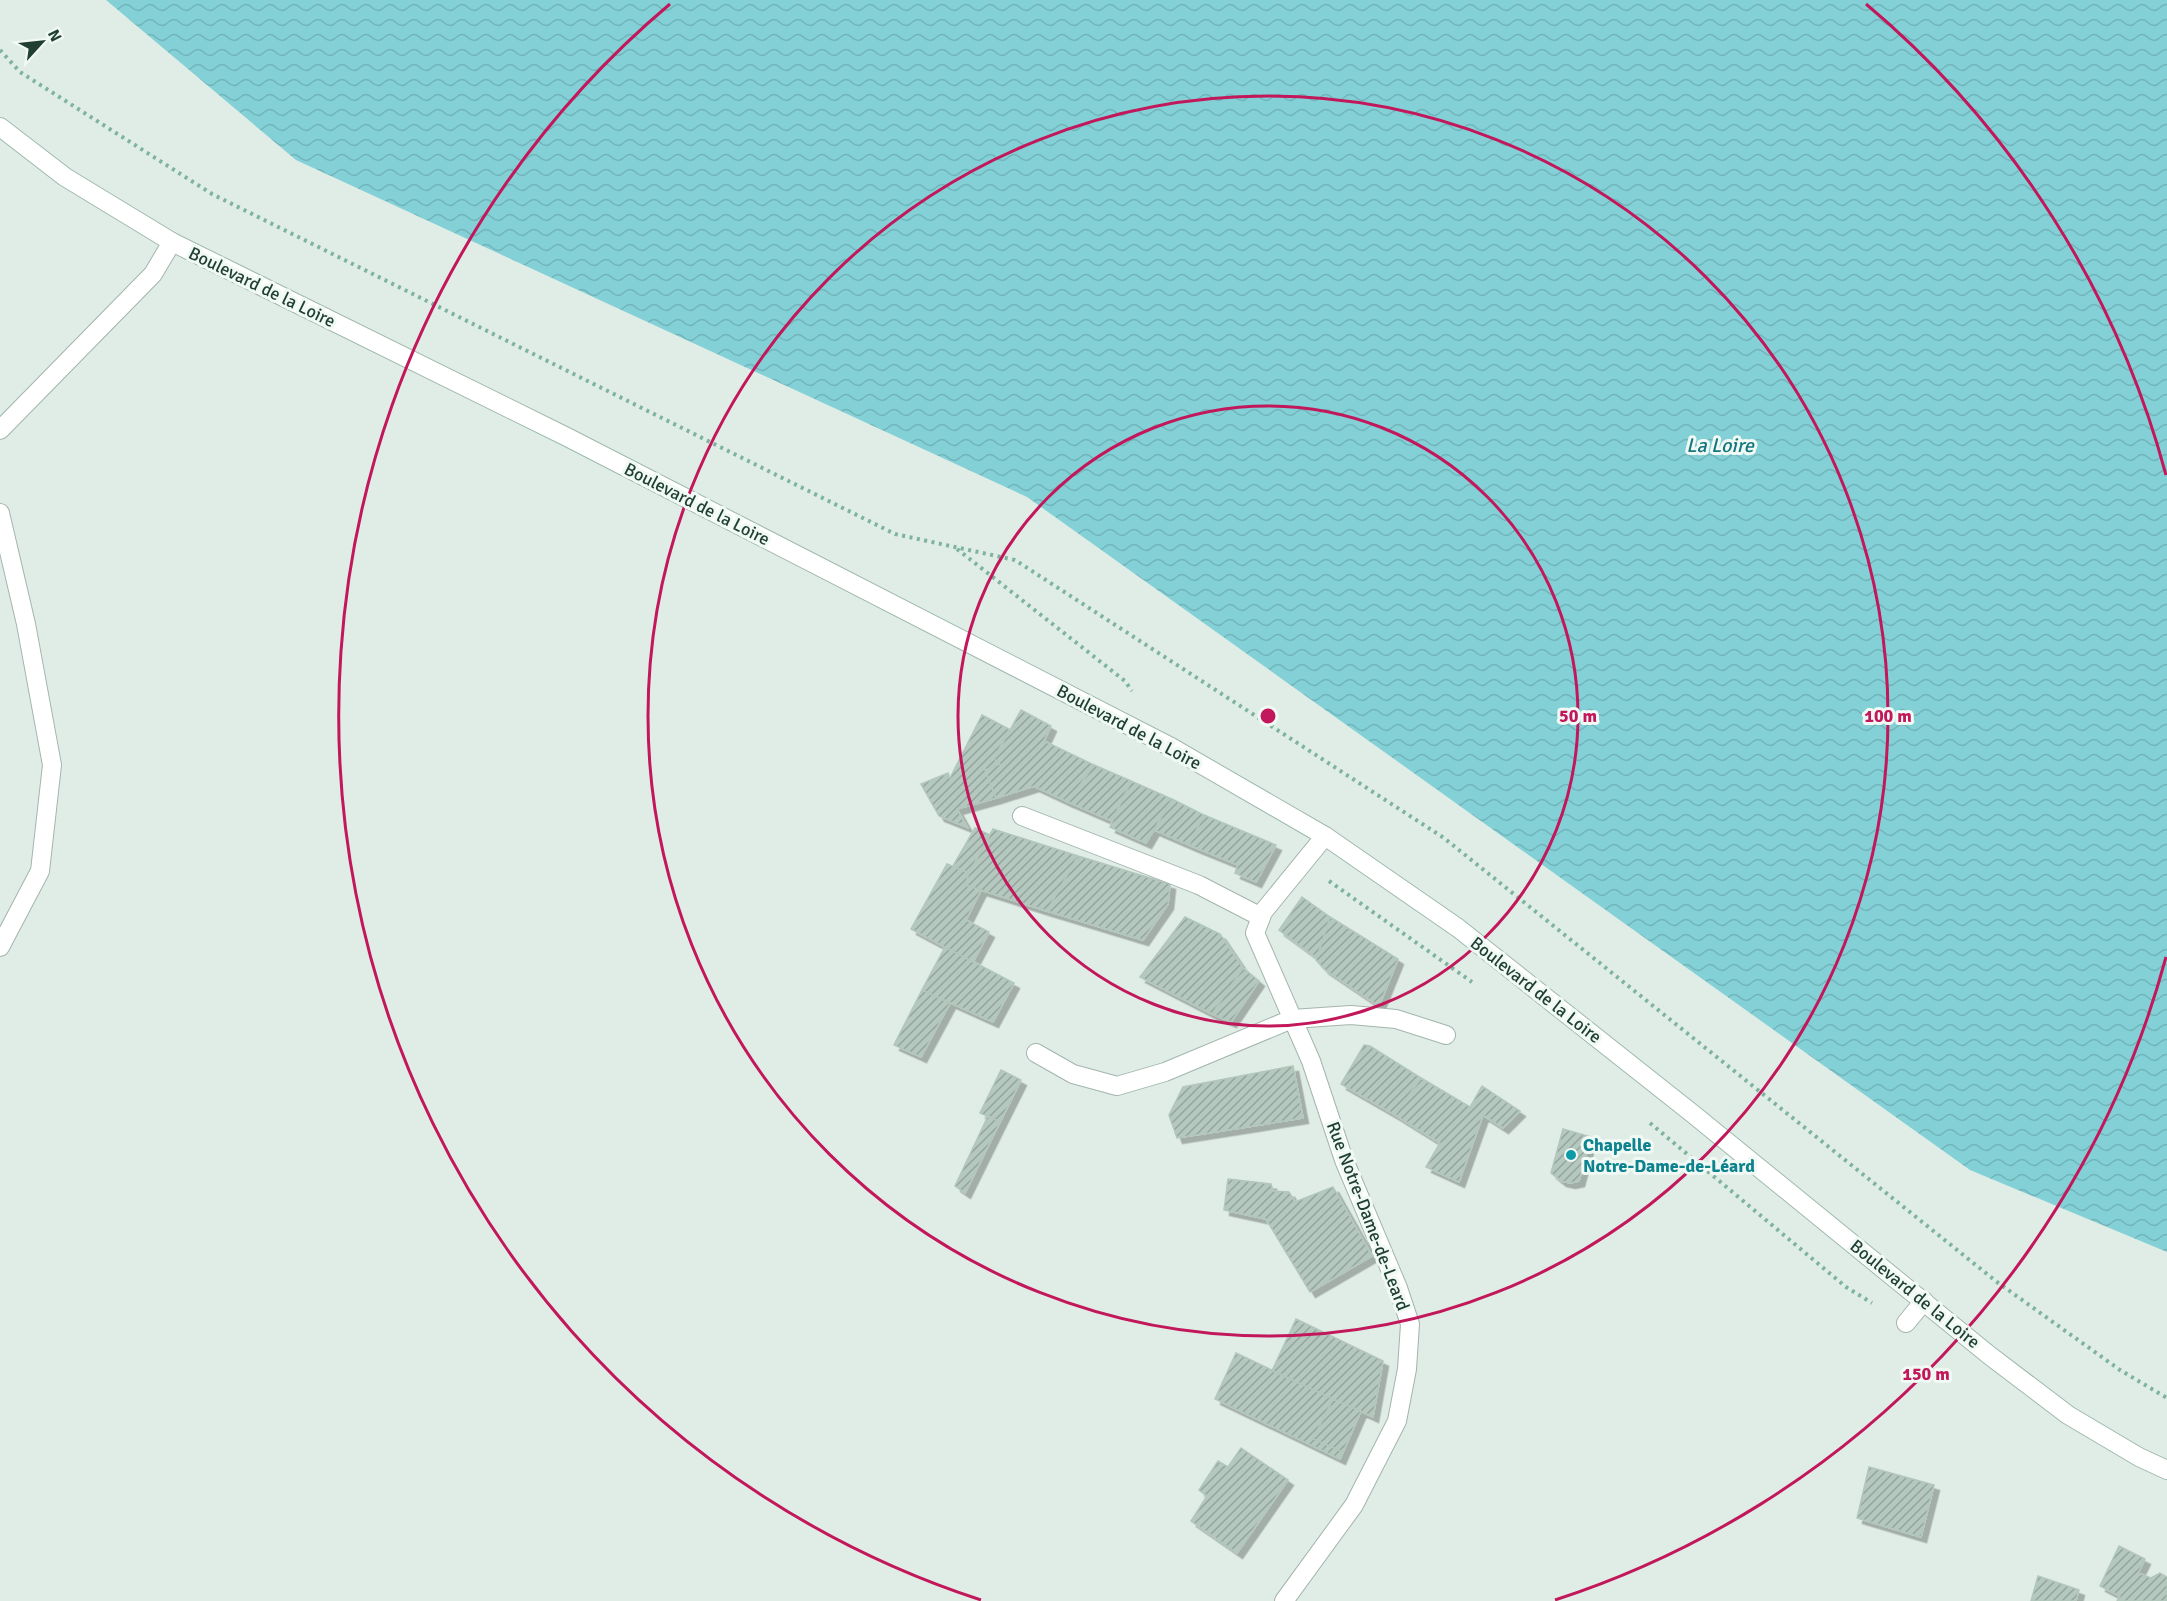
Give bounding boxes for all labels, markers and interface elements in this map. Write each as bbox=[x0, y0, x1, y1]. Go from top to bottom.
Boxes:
north arrow bbox=[12, 12, 72, 72]
text: N bbox=[43, 26, 66, 45]
street label: Boulevard de la Loire bbox=[185, 242, 339, 332]
water label: La Loire bbox=[1686, 433, 1755, 458]
street label: Boulevard de la Loire bbox=[620, 458, 774, 550]
street label: Boulevard de la Loire bbox=[1053, 680, 1205, 774]
text: 50 m bbox=[1559, 705, 1597, 727]
text: 100 m bbox=[1864, 705, 1912, 727]
centre of rings bbox=[1258, 706, 1278, 726]
street label: Boulevard de la Loire bbox=[1466, 932, 1606, 1048]
street label: Rue Notre-Dame-de-Leard bbox=[1322, 1118, 1414, 1314]
place label: Chapelle Notre-Dame-de-Léard bbox=[1583, 1134, 1755, 1177]
marker: Chapelle Notre-Dame-de-Léard bbox=[1564, 1148, 1578, 1162]
street label: Boulevard de la Loire bbox=[1846, 1235, 1984, 1353]
text: 150 m bbox=[1902, 1363, 1950, 1385]

